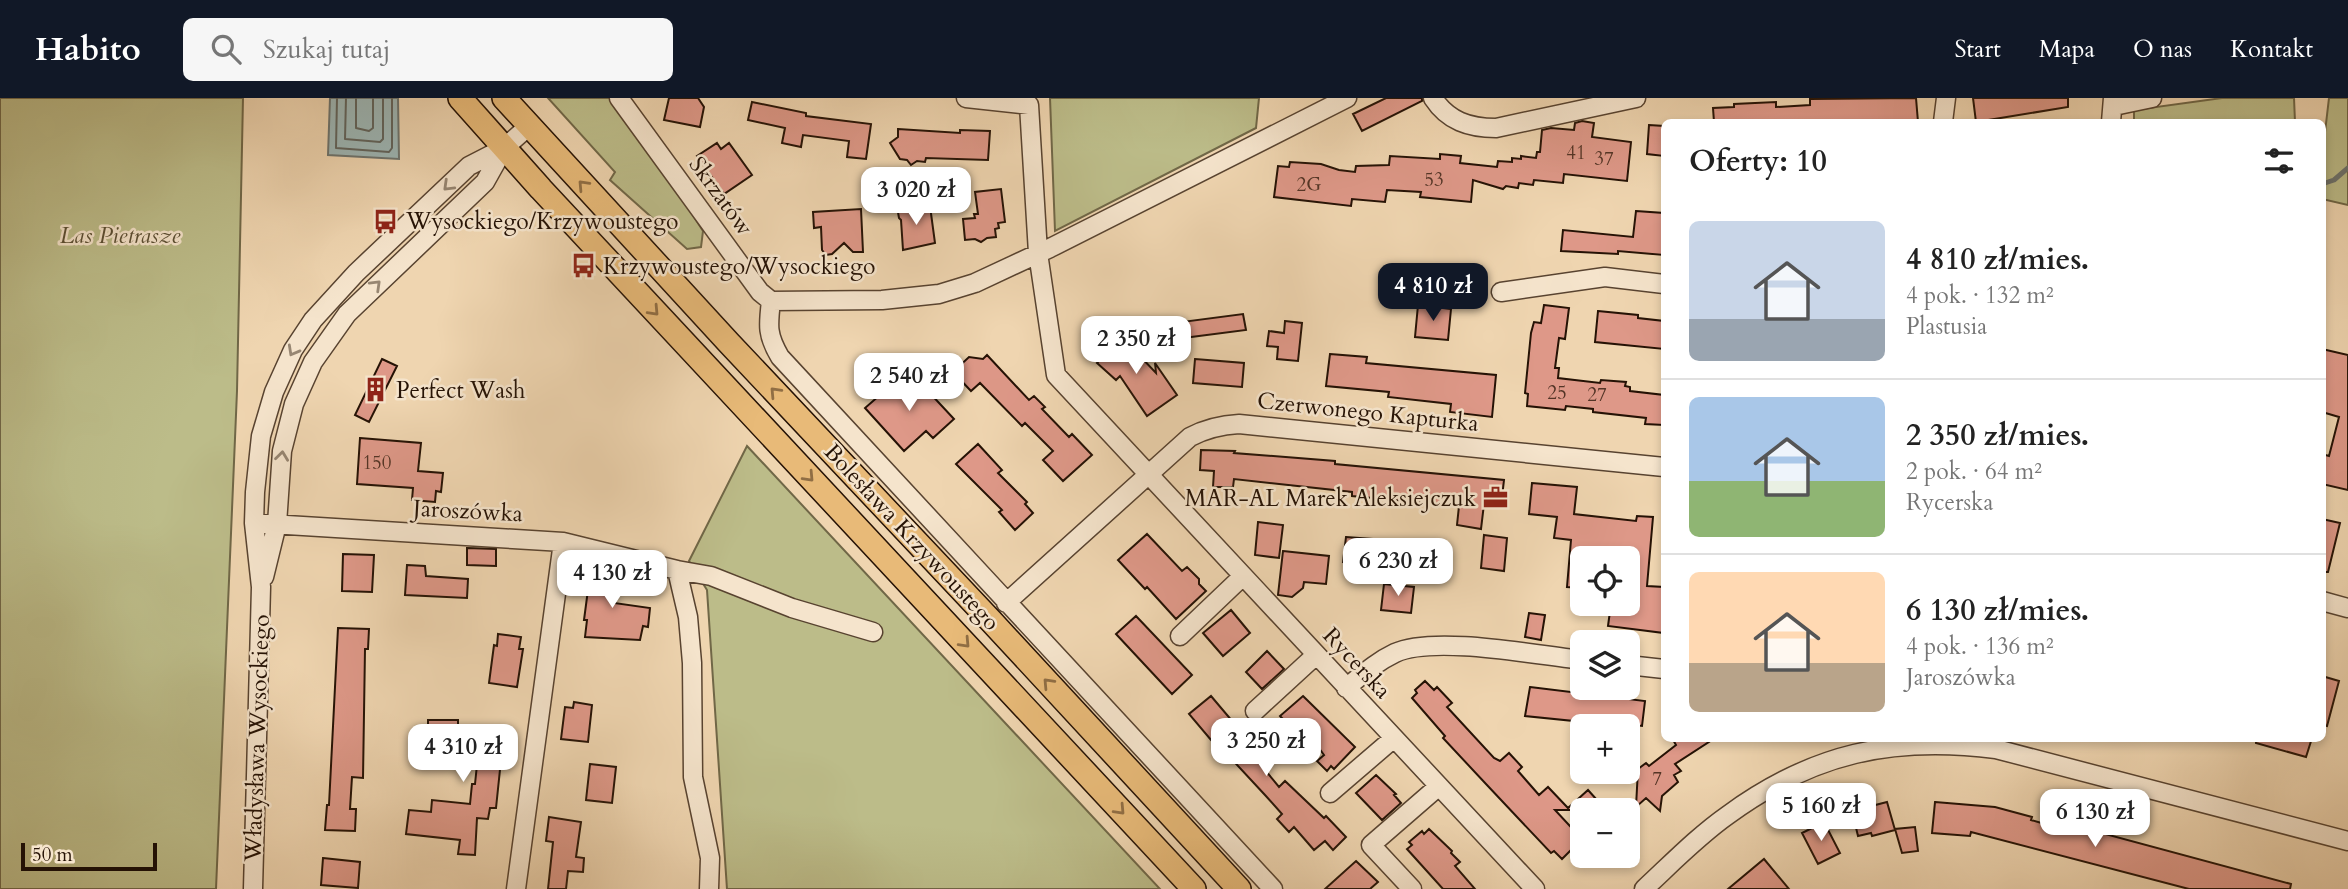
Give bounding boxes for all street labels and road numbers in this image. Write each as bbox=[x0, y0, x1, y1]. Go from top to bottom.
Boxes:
street label: Skrzatów bbox=[682, 150, 760, 242]
street label: Czerwonego Kapturka bbox=[1256, 385, 1480, 439]
street label: Bolesława Krzywoustego bbox=[817, 437, 1007, 637]
street label: Jaroszówka bbox=[409, 492, 524, 529]
street label: Władysława Wysockiego bbox=[237, 614, 277, 863]
street label: Rycerska bbox=[1316, 620, 1398, 706]

